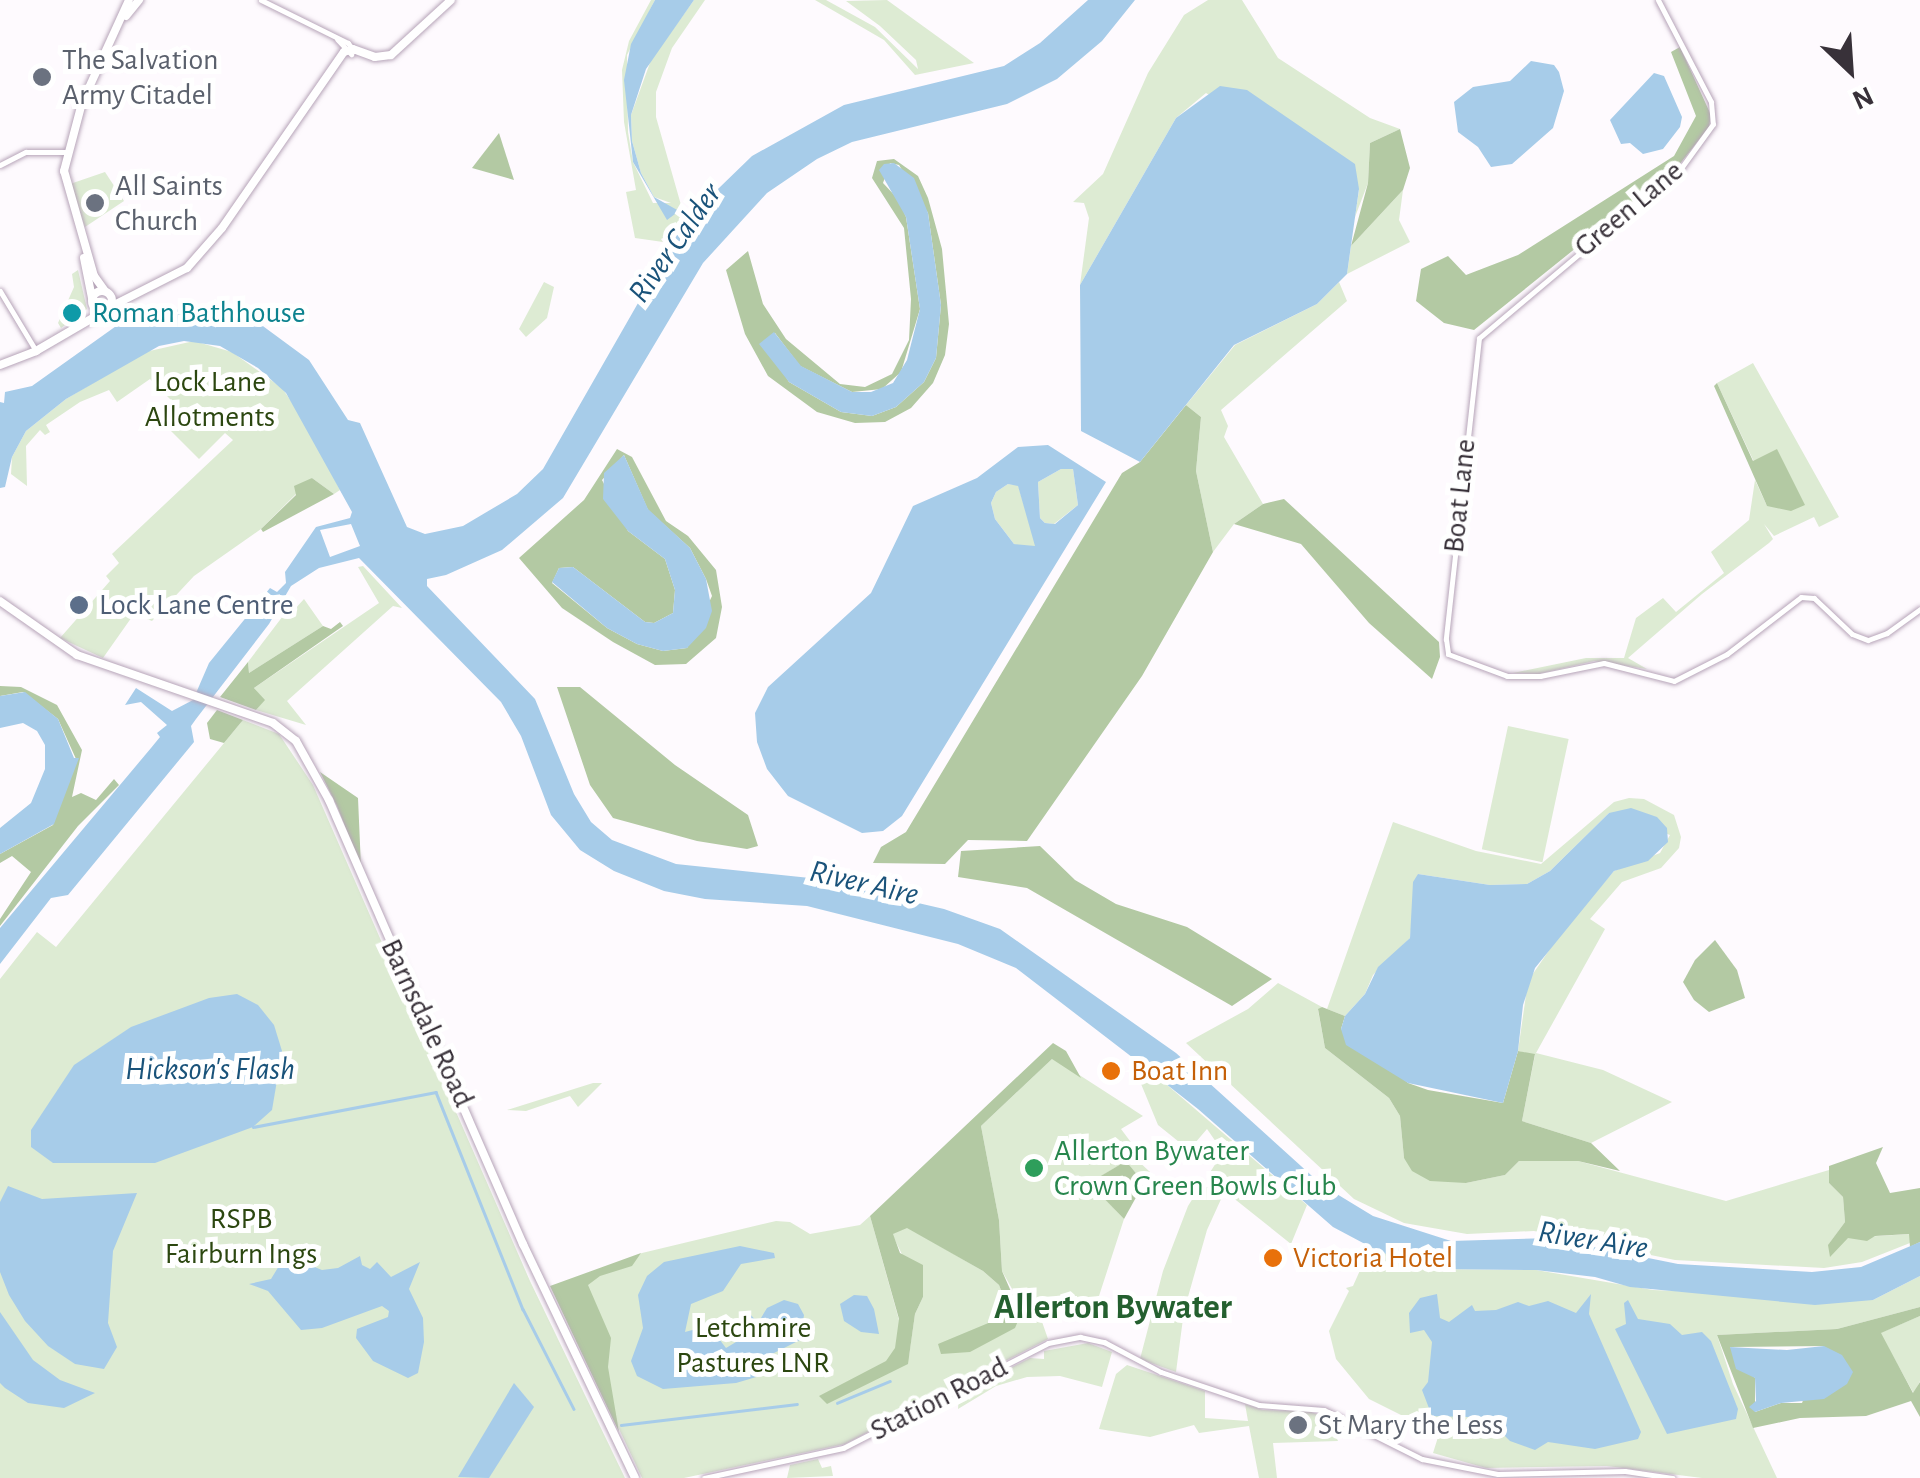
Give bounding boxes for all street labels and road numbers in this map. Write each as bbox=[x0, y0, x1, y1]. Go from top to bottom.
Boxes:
street label: Green Lane bbox=[1567, 153, 1691, 265]
street label: Boat Lane bbox=[1436, 437, 1484, 555]
street label: Barnsdale Road bbox=[372, 933, 482, 1113]
street label: Station Road bbox=[864, 1349, 1014, 1449]

